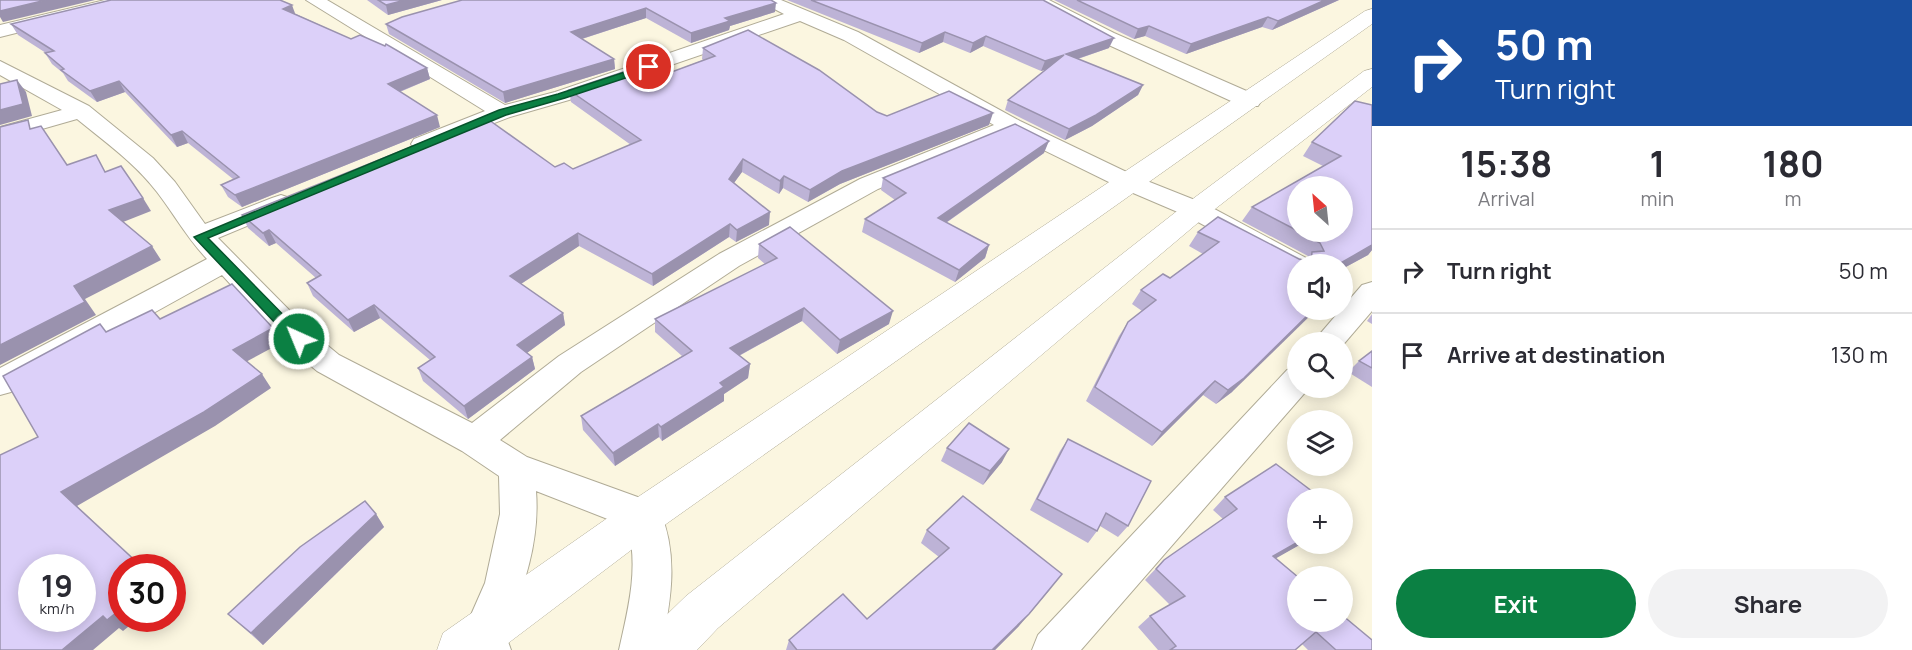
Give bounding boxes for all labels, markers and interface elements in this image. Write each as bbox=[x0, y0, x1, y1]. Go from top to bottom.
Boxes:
text: 50 m bbox=[1495, 15, 1593, 73]
icon: right bbox=[1396, 24, 1474, 102]
pin bbox=[623, 41, 674, 92]
icon: arrive bbox=[632, 50, 665, 83]
text: Turn right bbox=[1495, 70, 1616, 107]
text: 15:38 bbox=[1460, 139, 1552, 188]
text: 1 bbox=[1649, 139, 1665, 188]
text: 180 bbox=[1762, 139, 1824, 188]
north arrow bbox=[1287, 176, 1353, 242]
map controls bbox=[1287, 176, 1353, 632]
text: Arrival bbox=[1478, 185, 1535, 212]
text: min bbox=[1641, 185, 1674, 212]
text: m bbox=[1785, 185, 1802, 212]
button: sound bbox=[1287, 254, 1353, 320]
icon: right bbox=[1396, 255, 1429, 288]
text: Turn right bbox=[1447, 256, 1552, 286]
text: 50 m bbox=[1839, 256, 1888, 286]
position arrow bbox=[267, 307, 331, 371]
button: search bbox=[1287, 332, 1353, 398]
icon: arrive bbox=[1396, 339, 1429, 372]
text: Arrive at destination bbox=[1447, 340, 1665, 370]
text: 130 m bbox=[1831, 340, 1888, 370]
button: layers bbox=[1287, 410, 1353, 476]
button: + bbox=[1287, 488, 1353, 554]
speed limit sign: 30 bbox=[108, 554, 186, 632]
text: 19 bbox=[41, 565, 73, 606]
button: − bbox=[1287, 566, 1353, 632]
button: Exit bbox=[1396, 569, 1636, 638]
button: Share bbox=[1648, 569, 1888, 638]
text: km/h bbox=[40, 598, 74, 619]

